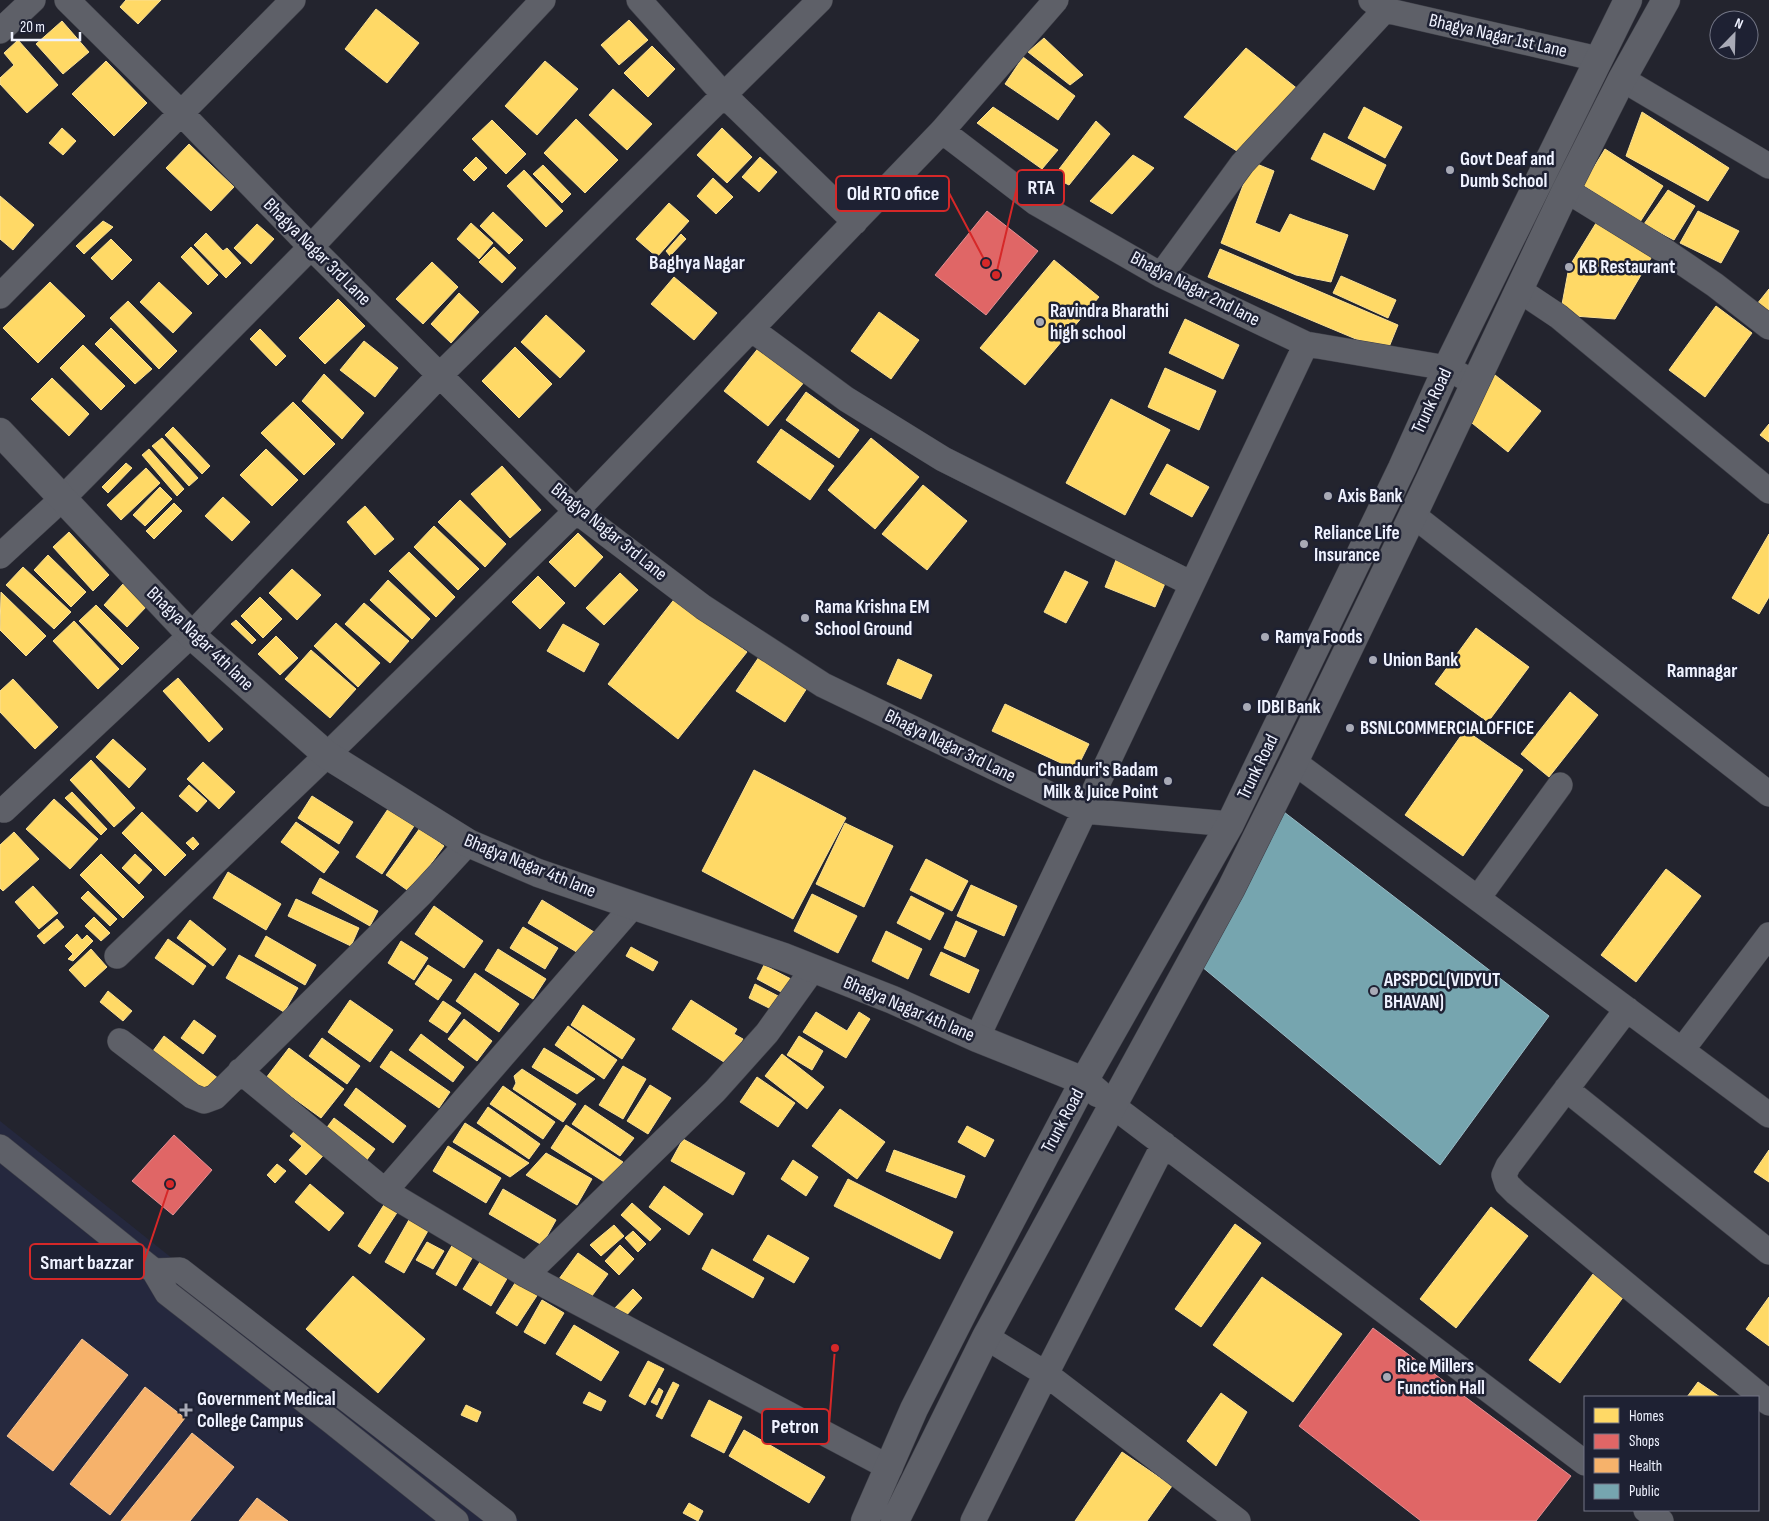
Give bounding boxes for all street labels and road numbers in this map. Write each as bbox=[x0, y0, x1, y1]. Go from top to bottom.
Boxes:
street label: Bhagya Nagar 1st Lane bbox=[1427, 9, 1569, 63]
street label: Bhagya Nagar 3rd Lane bbox=[258, 193, 376, 311]
street label: Bhagya Nagar 2nd lane bbox=[1126, 246, 1264, 332]
street label: Trunk Road bbox=[1407, 365, 1457, 437]
street label: Bhagya Nagar 3rd Lane bbox=[546, 478, 672, 586]
street label: Bhagya Nagar 4th lane bbox=[142, 582, 258, 696]
street label: Bhagya Nagar 3rd Lane bbox=[881, 704, 1019, 788]
street label: Trunk Road bbox=[1232, 731, 1284, 803]
street label: Bhagya Nagar 4th lane bbox=[461, 829, 599, 903]
street label: Bhagya Nagar 4th lane bbox=[840, 971, 978, 1047]
street label: Trunk Road bbox=[1036, 1085, 1090, 1157]

